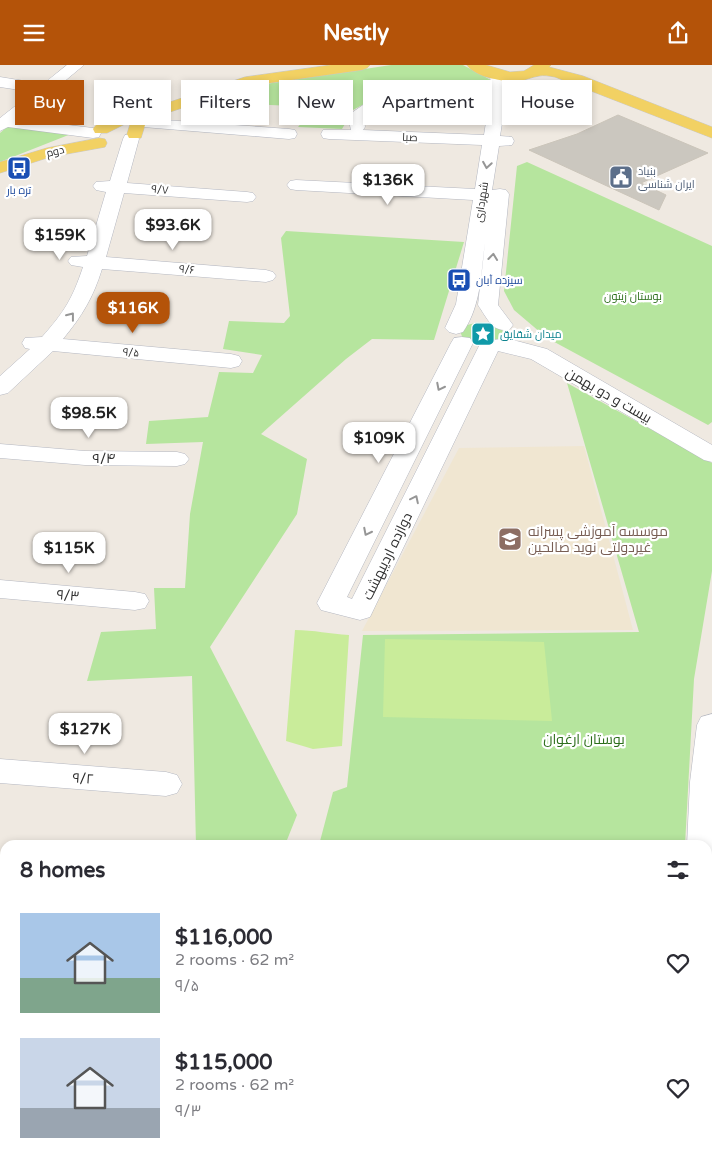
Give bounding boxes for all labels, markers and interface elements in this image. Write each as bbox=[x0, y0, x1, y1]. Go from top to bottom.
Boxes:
icon: menu bbox=[20, 19, 48, 47]
icon: share bbox=[664, 19, 692, 47]
text: Nestly bbox=[323, 20, 389, 46]
chip: Buy bbox=[15, 80, 84, 125]
chip: Rent bbox=[94, 80, 171, 125]
chip: Filters bbox=[181, 80, 269, 125]
chip: New bbox=[279, 80, 353, 125]
chip: Apartment bbox=[363, 80, 492, 125]
chip: House bbox=[502, 80, 592, 125]
street label: صبا bbox=[402, 131, 418, 144]
street label: دوم bbox=[45, 143, 66, 161]
bus stop icon: تره بار bbox=[6, 155, 32, 181]
one-way arrow bbox=[482, 161, 493, 169]
pin: $136K bbox=[353, 163, 423, 206]
public building icon: بنیاد ایران شناسی bbox=[608, 164, 634, 190]
place label: بنیاد ایران شناسی bbox=[638, 165, 695, 191]
text: $136K bbox=[363, 170, 413, 190]
street label: شهرداری bbox=[472, 181, 491, 223]
street label: ۹/۷ bbox=[151, 182, 169, 197]
place label: تره بار bbox=[6, 184, 31, 197]
pin: $93.6K bbox=[132, 209, 214, 251]
text: $93.6K bbox=[146, 215, 200, 235]
pin: $159K bbox=[25, 219, 95, 261]
text: $159K bbox=[35, 225, 85, 245]
one-way arrow bbox=[488, 253, 499, 261]
street label: ۹/۶ bbox=[178, 262, 195, 277]
bus stop icon: سیزده آبان bbox=[446, 267, 472, 293]
place label: سیزده آبان bbox=[476, 274, 523, 287]
park label: بوستان زیتون bbox=[604, 290, 662, 303]
pin: $116K bbox=[98, 291, 168, 334]
text: $116K bbox=[108, 298, 158, 318]
one-way arrow bbox=[65, 312, 74, 322]
place icon: میدان شقایق bbox=[470, 321, 496, 347]
place label: میدان شقایق bbox=[500, 328, 561, 341]
street label: ۹/۵ bbox=[122, 345, 140, 360]
street label: بیست و دو بهمن bbox=[563, 364, 655, 427]
one-way arrow bbox=[436, 382, 446, 391]
pin: $98.5K bbox=[48, 397, 130, 439]
text: $98.5K bbox=[62, 403, 116, 423]
pin: $109K bbox=[344, 421, 414, 464]
text: $109K bbox=[354, 428, 404, 448]
street label: ۹/۴ bbox=[93, 450, 115, 467]
one-way arrow bbox=[409, 495, 419, 504]
street label: دوازده اردیبهشت bbox=[359, 510, 416, 603]
place label: موسسه آموزشی پسرانه غیردولتی نوید صالحین bbox=[528, 523, 668, 556]
school or university icon: موسسه آموزشی پسرانه غیردولتی نوید صالحین bbox=[497, 526, 523, 552]
one-way arrow bbox=[363, 527, 373, 536]
pin: $115K bbox=[34, 531, 104, 574]
text: $115K bbox=[44, 538, 94, 558]
street label: ۹/۳ bbox=[56, 586, 80, 605]
pin: $127K bbox=[50, 713, 120, 755]
text: $127K bbox=[60, 719, 110, 739]
park label: بوستان ارغوان bbox=[543, 731, 625, 748]
street label: ۹/۲ bbox=[72, 769, 94, 788]
icon: filters bbox=[664, 856, 692, 884]
text: 8 homes bbox=[20, 858, 105, 883]
text: $116,000 bbox=[175, 925, 273, 950]
icon: home bbox=[60, 933, 120, 993]
icon: heart bbox=[664, 949, 692, 977]
text: 2 rooms · 62 m² bbox=[175, 950, 294, 970]
text: ۹/۵ bbox=[175, 976, 199, 996]
text: $115,000 bbox=[175, 1050, 272, 1075]
icon: home bbox=[60, 1058, 120, 1118]
icon: heart bbox=[664, 1074, 692, 1102]
text: 2 rooms · 62 m² bbox=[175, 1075, 294, 1095]
text: ۹/۳ bbox=[175, 1101, 201, 1121]

